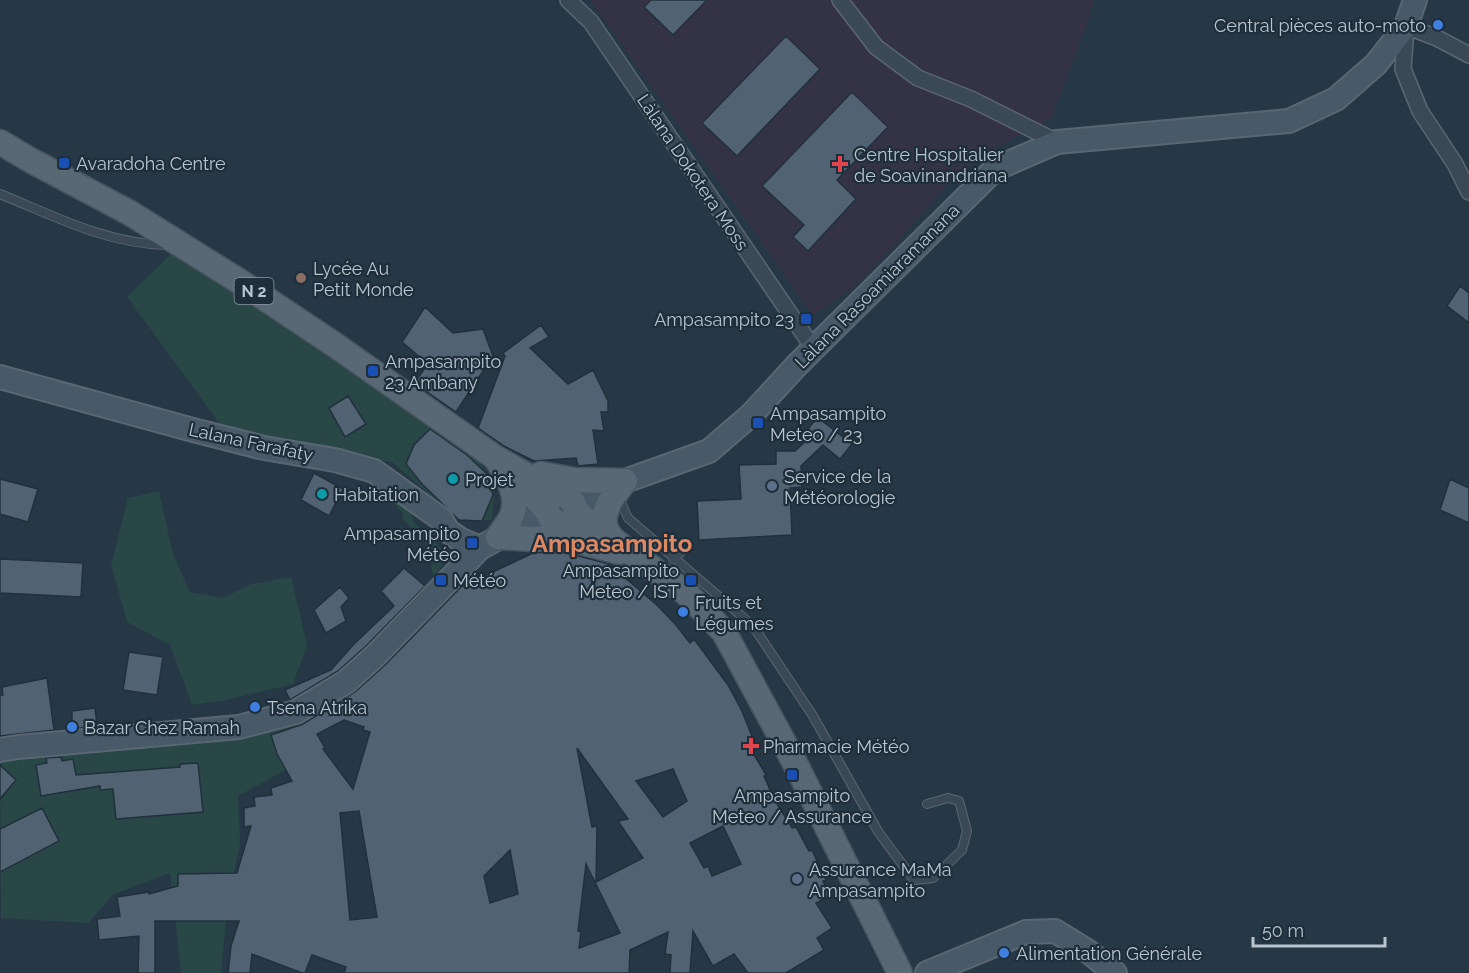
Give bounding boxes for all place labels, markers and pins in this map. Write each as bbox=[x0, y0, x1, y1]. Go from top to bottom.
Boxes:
place label: Central pièces auto-moto bbox=[1214, 15, 1426, 36]
marker: Central pièces auto-moto bbox=[1431, 18, 1445, 32]
place label: Centre Hospitalier de Soavinandriana bbox=[854, 144, 1007, 186]
place label: Avaradoha Centre bbox=[76, 153, 226, 174]
marker: Centre Hospitalier de Soavinandriana bbox=[831, 155, 849, 173]
marker: Avaradoha Centre bbox=[57, 156, 71, 170]
place label: Lycée Au Petit Monde bbox=[313, 258, 414, 300]
marker: Lycée Au Petit Monde bbox=[294, 271, 308, 285]
place label: Ampasampito 23 bbox=[654, 309, 794, 330]
marker: Ampasampito 23 bbox=[799, 312, 813, 326]
place label: Ampasampito 23 Ambany bbox=[385, 351, 502, 393]
marker: Ampasampito 23 Ambany bbox=[366, 364, 380, 378]
place label: Ampasampito Meteo / 23 bbox=[770, 403, 887, 445]
marker: Ampasampito Meteo / 23 bbox=[751, 416, 765, 430]
place label: Service de la Météorologie bbox=[784, 466, 896, 508]
place label: Projet bbox=[465, 469, 514, 490]
marker: Projet bbox=[446, 472, 460, 486]
marker: Service de la Météorologie bbox=[765, 479, 779, 493]
place label: Habitation bbox=[334, 484, 419, 505]
marker: Habitation bbox=[315, 487, 329, 501]
place label: Ampasampito Météo bbox=[344, 523, 460, 565]
marker: Ampasampito Météo bbox=[465, 536, 479, 550]
place label: Ampasampito Meteo / IST bbox=[563, 560, 679, 602]
place label: Météo bbox=[453, 570, 507, 591]
marker: Météo bbox=[434, 573, 448, 587]
marker: Ampasampito Meteo / IST bbox=[684, 573, 698, 587]
place label: Fruits et Légumes bbox=[695, 592, 774, 634]
marker: Fruits et Légumes bbox=[676, 605, 690, 619]
place label: Tsena Atrika bbox=[267, 697, 367, 718]
marker: Tsena Atrika bbox=[248, 700, 262, 714]
place label: Bazar Chez Ramah bbox=[84, 717, 240, 738]
marker: Bazar Chez Ramah bbox=[65, 720, 79, 734]
place label: Pharmacie Météo bbox=[763, 736, 910, 757]
marker: Pharmacie Météo bbox=[744, 739, 758, 753]
marker: Ampasampito Meteo / Assurance bbox=[785, 768, 799, 782]
place label: Ampasampito Meteo / Assurance bbox=[712, 785, 872, 827]
place label: Assurance MaMa Ampasampito bbox=[809, 859, 952, 901]
marker: Assurance MaMa Ampasampito bbox=[790, 872, 804, 886]
place label: Alimentation Générale bbox=[1016, 943, 1203, 964]
marker: Alimentation Générale bbox=[997, 946, 1011, 960]

